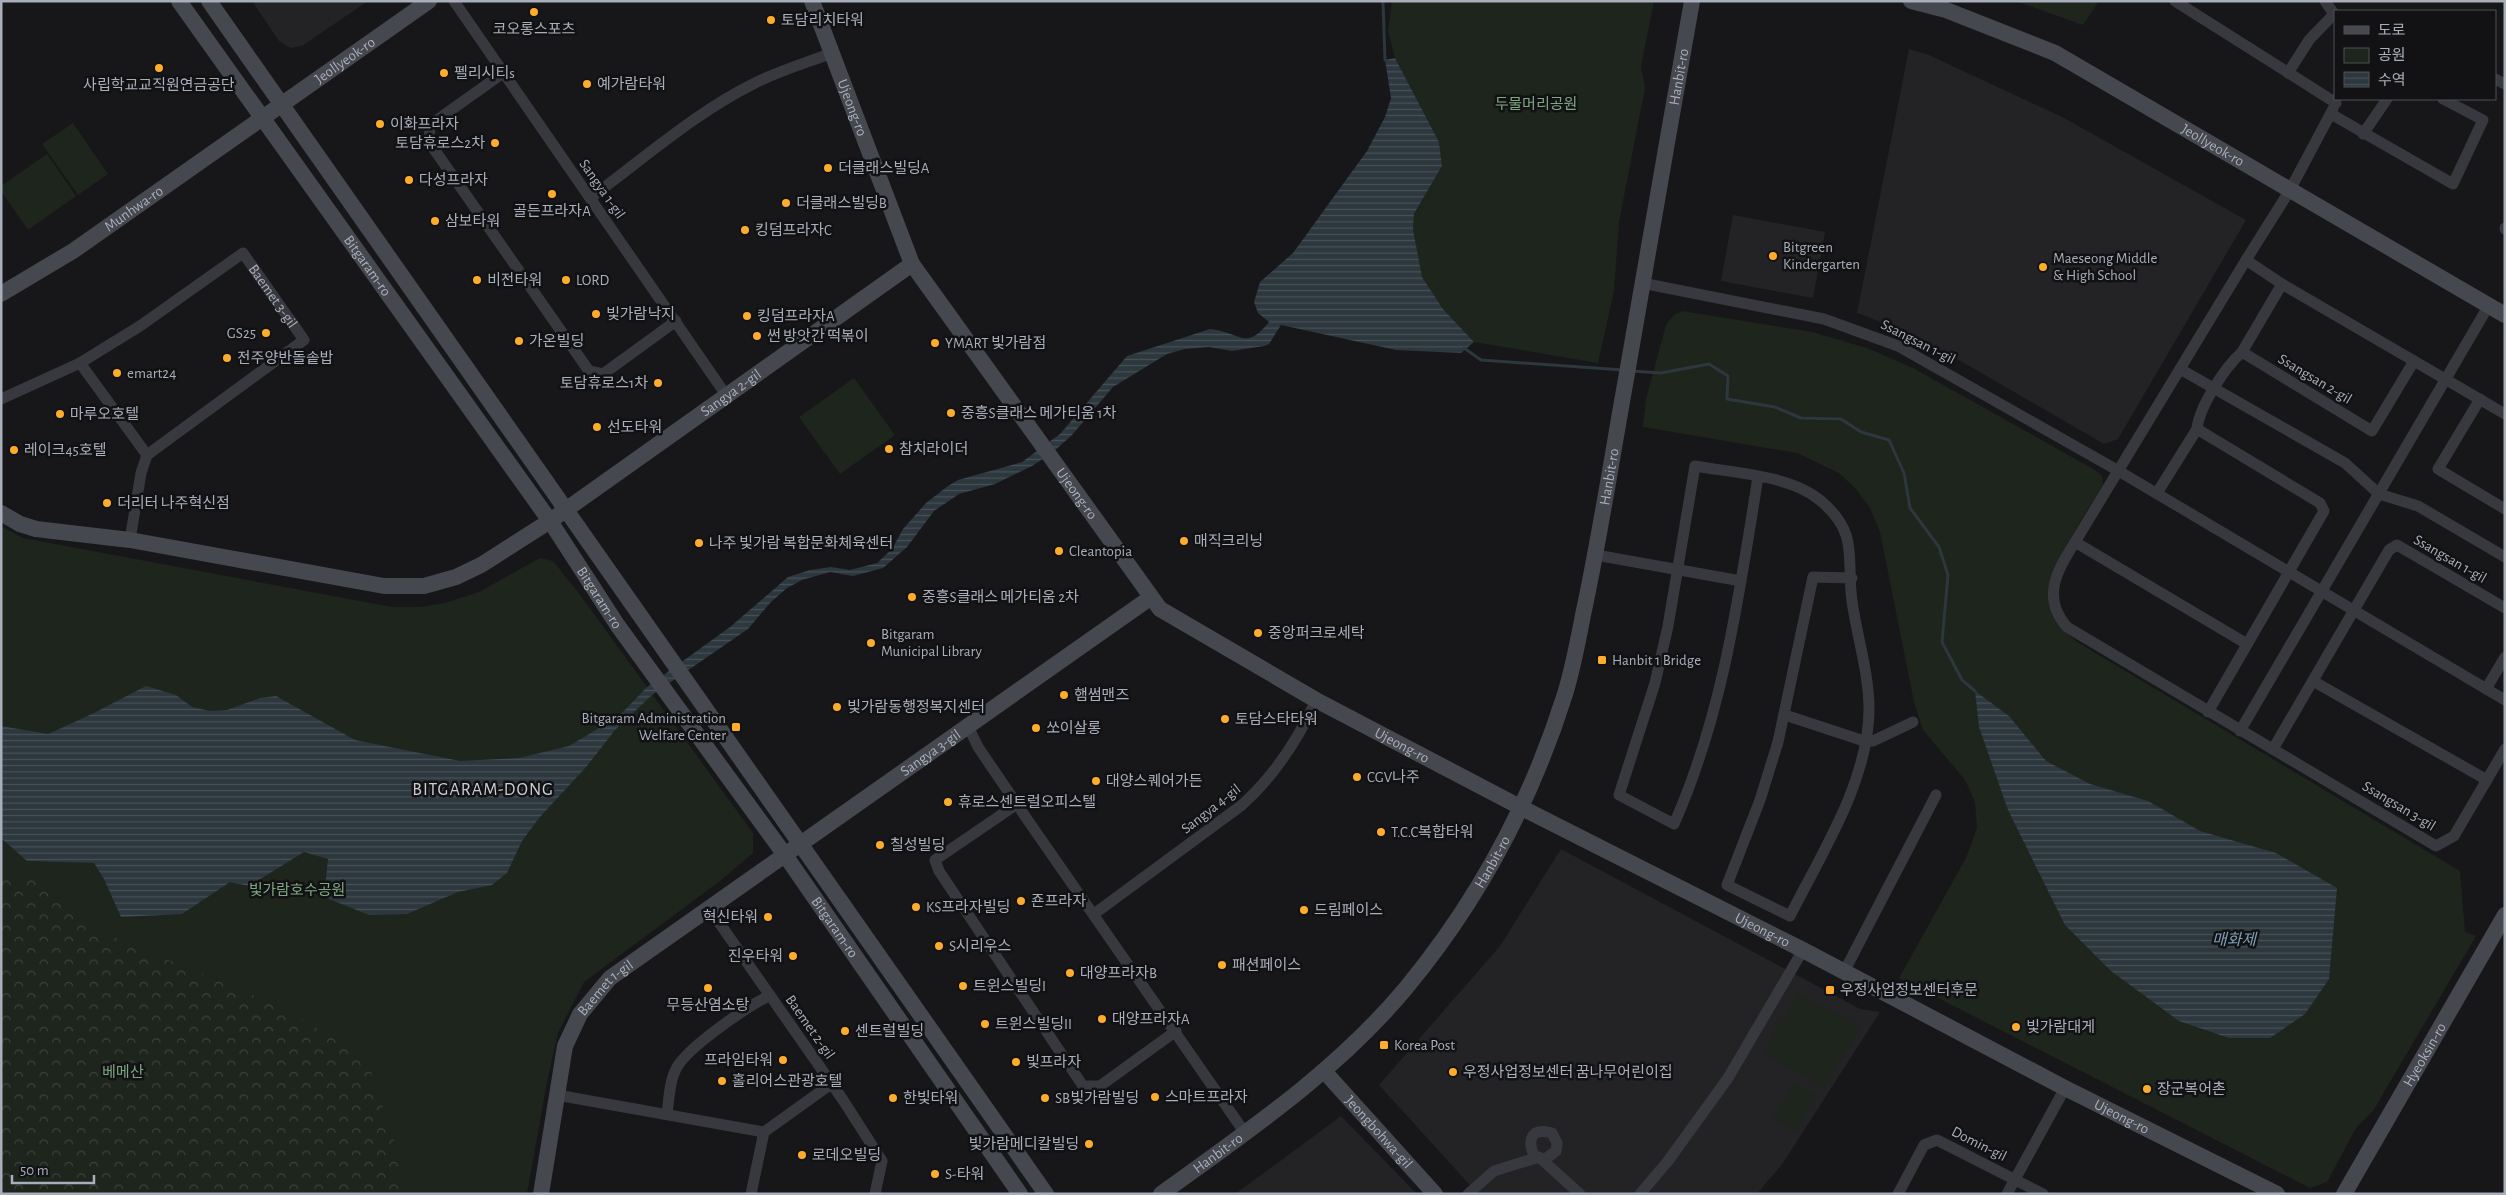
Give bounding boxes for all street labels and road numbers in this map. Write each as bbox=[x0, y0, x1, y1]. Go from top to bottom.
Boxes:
street label: Jeollyeok-ro bbox=[312, 34, 378, 86]
street label: Hanbit-ro bbox=[1666, 47, 1691, 106]
street label: Ujeong-ro bbox=[835, 77, 870, 138]
street label: Jeollyeok-ro bbox=[2179, 121, 2247, 169]
street label: Sangya 1-gil bbox=[576, 157, 628, 221]
street label: Munhwa-ro bbox=[102, 183, 166, 234]
street label: Bitgaram-ro bbox=[341, 233, 394, 299]
street label: Baemet 3-gil bbox=[246, 262, 300, 330]
street label: Ssangsan 1-gil bbox=[1878, 317, 1958, 367]
street label: Ssangsan 2-gil bbox=[2276, 351, 2354, 407]
street label: Sangya 2-gil bbox=[698, 366, 764, 419]
street label: Hanbit-ro bbox=[1597, 447, 1621, 506]
street label: Ujeong-ro bbox=[1054, 465, 1100, 522]
street label: Ssangsan 1-gil bbox=[2411, 532, 2489, 586]
street label: Bitgaram-ro bbox=[574, 564, 625, 631]
street label: Ujeong-ro bbox=[1372, 725, 1432, 766]
street label: Sangya 3-gil bbox=[898, 726, 963, 779]
street label: Ssangsan 3-gil bbox=[2360, 778, 2438, 834]
street label: Sangya 4-gil bbox=[1179, 781, 1243, 837]
street label: Hanbit-ro bbox=[1472, 833, 1513, 891]
street label: Bitgaram-ro bbox=[809, 894, 861, 960]
street label: Ujeong-ro bbox=[1733, 909, 1792, 950]
street label: Baemet 1-gil bbox=[575, 957, 636, 1018]
street label: Baemet 2-gil bbox=[783, 992, 837, 1062]
street label: Hyeoksin-ro bbox=[2400, 1020, 2449, 1089]
street label: Jeongbohwa-gil bbox=[1342, 1093, 1415, 1171]
street label: Ujeong-ro bbox=[2092, 1096, 2152, 1136]
street label: Domin-gil bbox=[1949, 1124, 2009, 1164]
street label: Hanbit-ro bbox=[1190, 1130, 1245, 1176]

